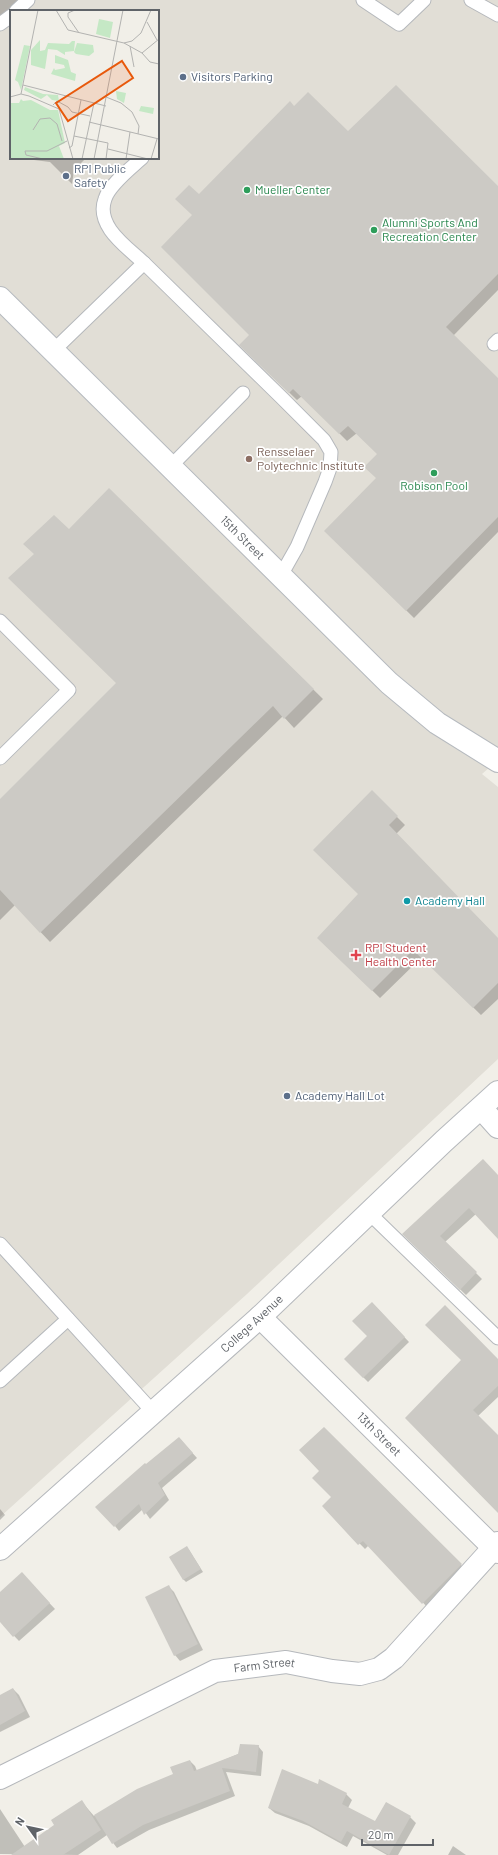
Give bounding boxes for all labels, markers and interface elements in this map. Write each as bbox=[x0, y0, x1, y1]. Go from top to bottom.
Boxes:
inset map bbox=[10, 10, 159, 159]
place label: Visitors Parking bbox=[191, 69, 273, 83]
marker: Visitors Parking bbox=[178, 72, 188, 82]
place label: RPI Public Safety bbox=[74, 161, 126, 189]
marker: RPI Public Safety bbox=[61, 171, 71, 181]
place label: Mueller Center bbox=[255, 182, 331, 196]
marker: Mueller Center bbox=[242, 185, 252, 195]
place label: Alumni Sports And Recreation Center bbox=[382, 215, 478, 243]
marker: Alumni Sports And Recreation Center bbox=[369, 225, 379, 235]
place label: Rensselaer Polytechnic Institute bbox=[257, 444, 364, 472]
marker: Rensselaer Polytechnic Institute bbox=[244, 454, 254, 464]
marker: Robison Pool bbox=[429, 468, 439, 478]
place label: Robison Pool bbox=[400, 478, 468, 492]
street label: 15th Street bbox=[218, 512, 268, 562]
place label: Academy Hall bbox=[415, 893, 485, 907]
marker: Academy Hall bbox=[402, 896, 412, 906]
place label: RPI Student Health Center bbox=[365, 940, 437, 968]
marker: RPI Student Health Center bbox=[350, 949, 362, 961]
place label: Academy Hall Lot bbox=[295, 1088, 385, 1102]
marker: Academy Hall Lot bbox=[282, 1091, 292, 1101]
street label: College Avenue bbox=[217, 1291, 285, 1355]
street label: 13th Street bbox=[355, 1409, 405, 1458]
street label: Farm Street bbox=[233, 1654, 297, 1675]
north arrow bbox=[8, 1807, 48, 1847]
text: N bbox=[12, 1815, 27, 1828]
scale bar bbox=[362, 1821, 433, 1847]
text: 20 m bbox=[368, 1827, 394, 1841]

